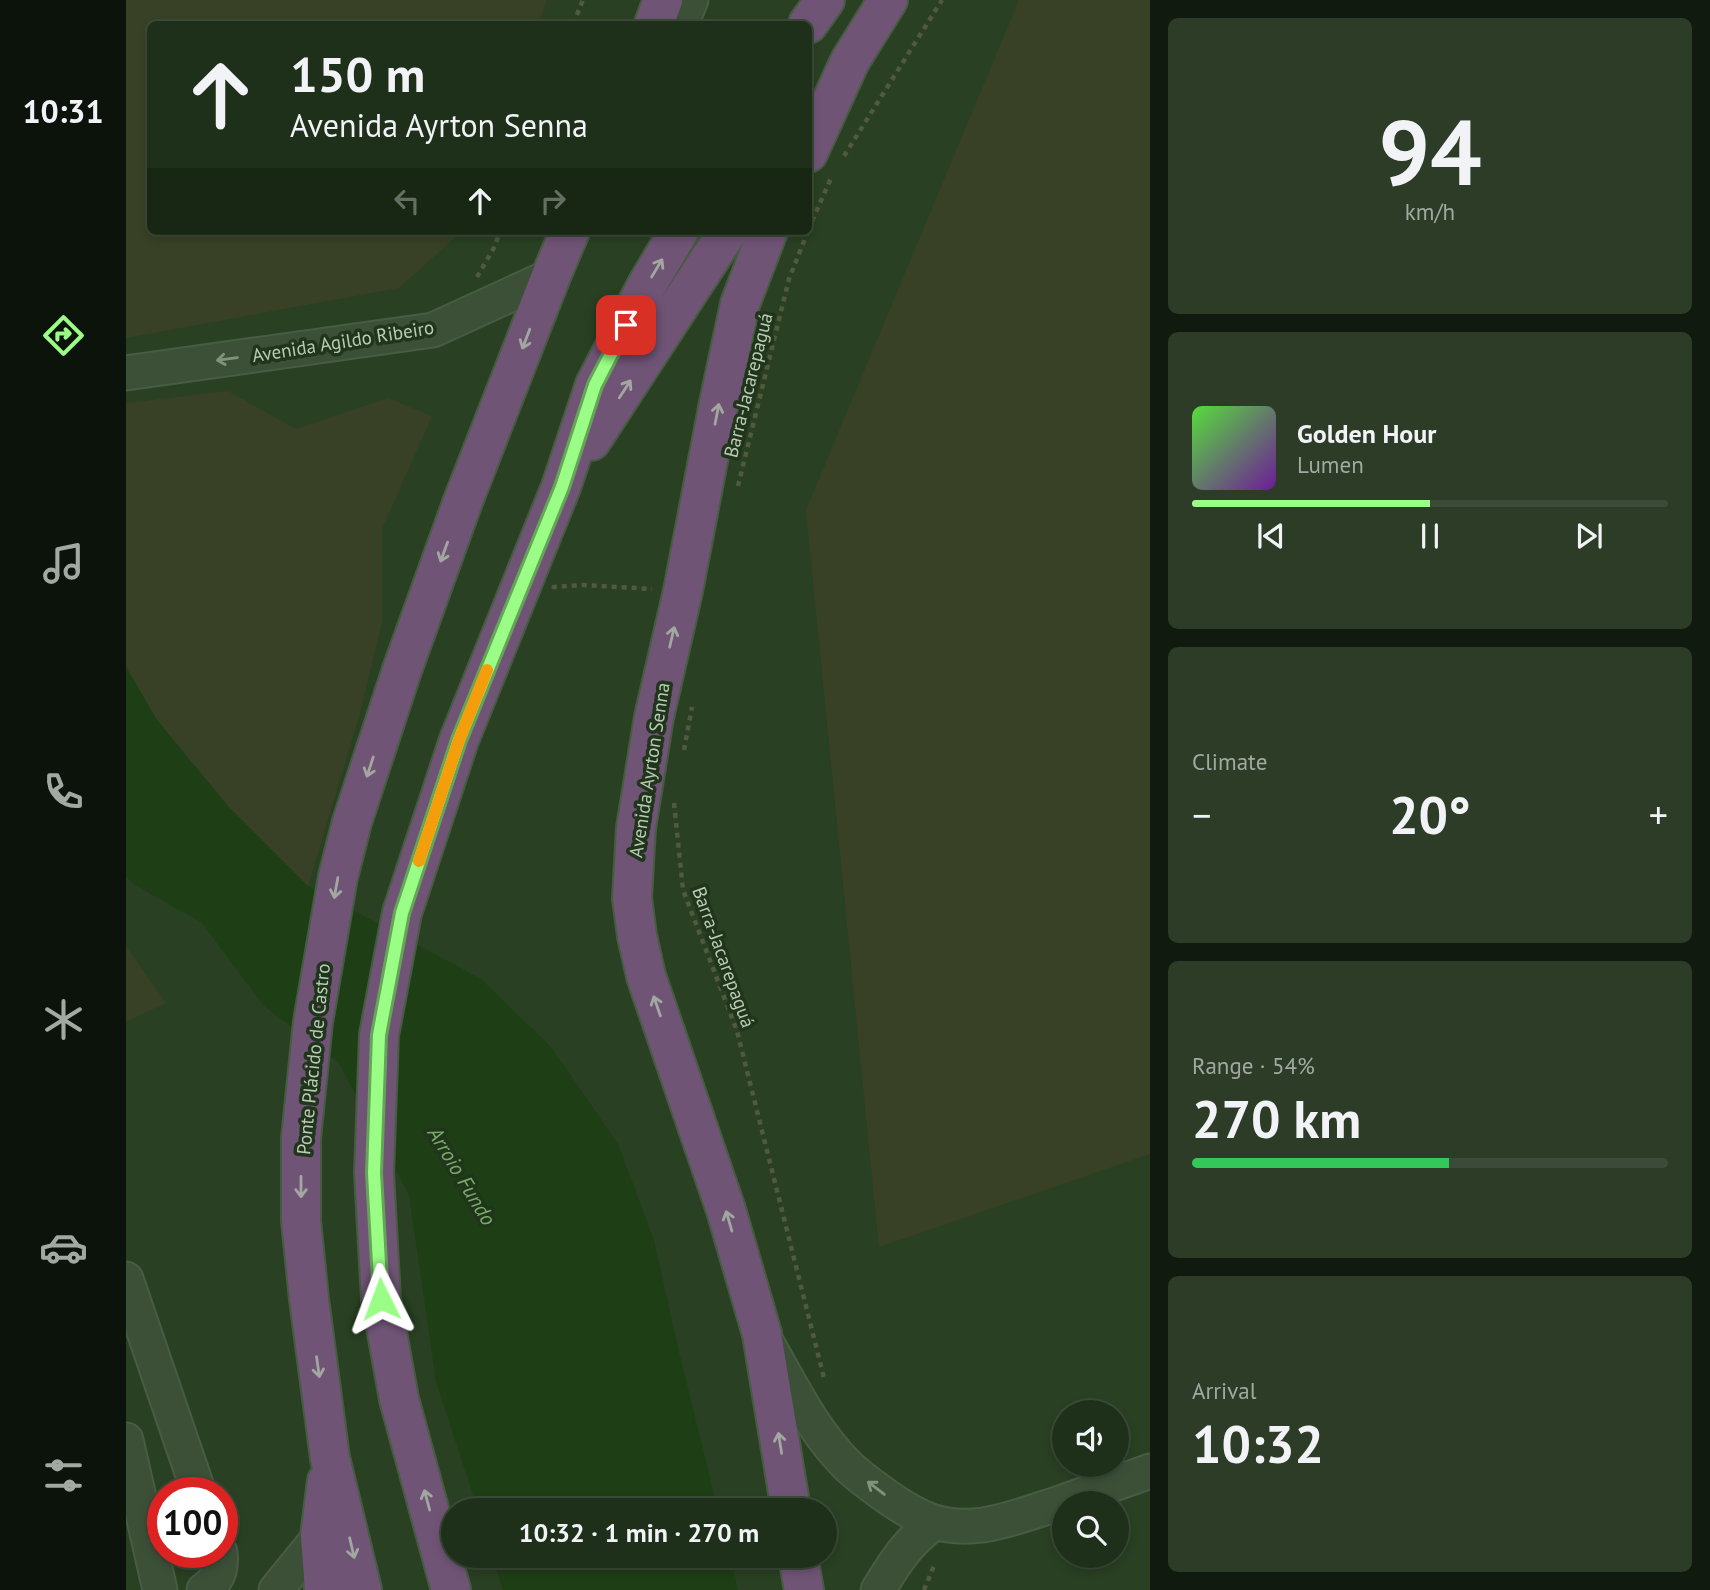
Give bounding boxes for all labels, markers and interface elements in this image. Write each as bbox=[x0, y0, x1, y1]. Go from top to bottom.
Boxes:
text: 150 m bbox=[290, 42, 425, 106]
icon: ahead bbox=[175, 49, 266, 140]
text: 10:31 bbox=[22, 90, 104, 132]
text: 94 bbox=[1378, 92, 1482, 210]
text: Avenida Ayrton Senna bbox=[290, 104, 588, 146]
icon: left bbox=[388, 182, 426, 220]
icon: ahead bbox=[461, 182, 499, 220]
icon: right bbox=[534, 182, 572, 220]
text: km/h bbox=[1405, 197, 1455, 226]
one-way arrow bbox=[650, 259, 664, 279]
pin bbox=[596, 295, 656, 355]
icon: arrive bbox=[607, 306, 645, 344]
street label: Barra-Jacarepaguá bbox=[718, 310, 778, 460]
icon: directions bbox=[39, 311, 88, 360]
street label: Avenida Agildo Ribeiro bbox=[250, 315, 436, 367]
one-way arrow bbox=[518, 328, 531, 350]
one-way arrow bbox=[216, 352, 239, 365]
one-way arrow bbox=[618, 379, 632, 399]
one-way arrow bbox=[710, 403, 724, 426]
text: Golden Hour bbox=[1297, 417, 1436, 450]
text: Lumen bbox=[1297, 450, 1364, 479]
icon: previous bbox=[1252, 517, 1290, 555]
icon: pause bbox=[1411, 517, 1449, 555]
icon: next bbox=[1570, 517, 1608, 555]
icon: music bbox=[39, 539, 88, 588]
one-way arrow bbox=[437, 540, 450, 562]
one-way arrow bbox=[666, 626, 680, 649]
street label: Avenida Ayrton Senna bbox=[623, 681, 675, 859]
text: Climate bbox=[1192, 747, 1267, 776]
one-way arrow bbox=[363, 755, 375, 777]
icon: phone bbox=[39, 767, 88, 816]
text: 20° bbox=[1389, 781, 1471, 848]
text: − bbox=[1192, 790, 1211, 839]
text: + bbox=[1649, 790, 1668, 839]
one-way arrow bbox=[329, 876, 342, 899]
street label: Barra-Jacarepaguá bbox=[687, 883, 761, 1031]
street label: Ponte Plácido de Castro bbox=[291, 962, 335, 1156]
icon: climate bbox=[39, 995, 88, 1044]
one-way arrow bbox=[650, 995, 662, 1017]
text: Range · 54% bbox=[1192, 1051, 1315, 1080]
text: 270 km bbox=[1192, 1085, 1361, 1152]
water label: Arroio Fundo bbox=[421, 1121, 502, 1230]
one-way arrow bbox=[294, 1175, 308, 1198]
one-way arrow bbox=[722, 1211, 735, 1233]
icon: car bbox=[39, 1223, 88, 1272]
position arrow bbox=[344, 1262, 418, 1336]
one-way arrow bbox=[311, 1355, 324, 1377]
text: Arrival bbox=[1192, 1376, 1256, 1405]
map controls bbox=[1052, 1400, 1129, 1568]
button: sound bbox=[1052, 1400, 1129, 1477]
text: 10:32 bbox=[1192, 1410, 1324, 1477]
one-way arrow bbox=[773, 1432, 786, 1455]
icon: filters bbox=[39, 1451, 88, 1500]
speed limit sign: 100 bbox=[147, 1477, 238, 1568]
one-way arrow bbox=[867, 1480, 885, 1495]
one-way arrow bbox=[419, 1490, 432, 1512]
button: search bbox=[1052, 1491, 1129, 1568]
text: 10:32 · 1 min · 270 m bbox=[519, 1516, 759, 1549]
one-way arrow bbox=[346, 1536, 359, 1559]

